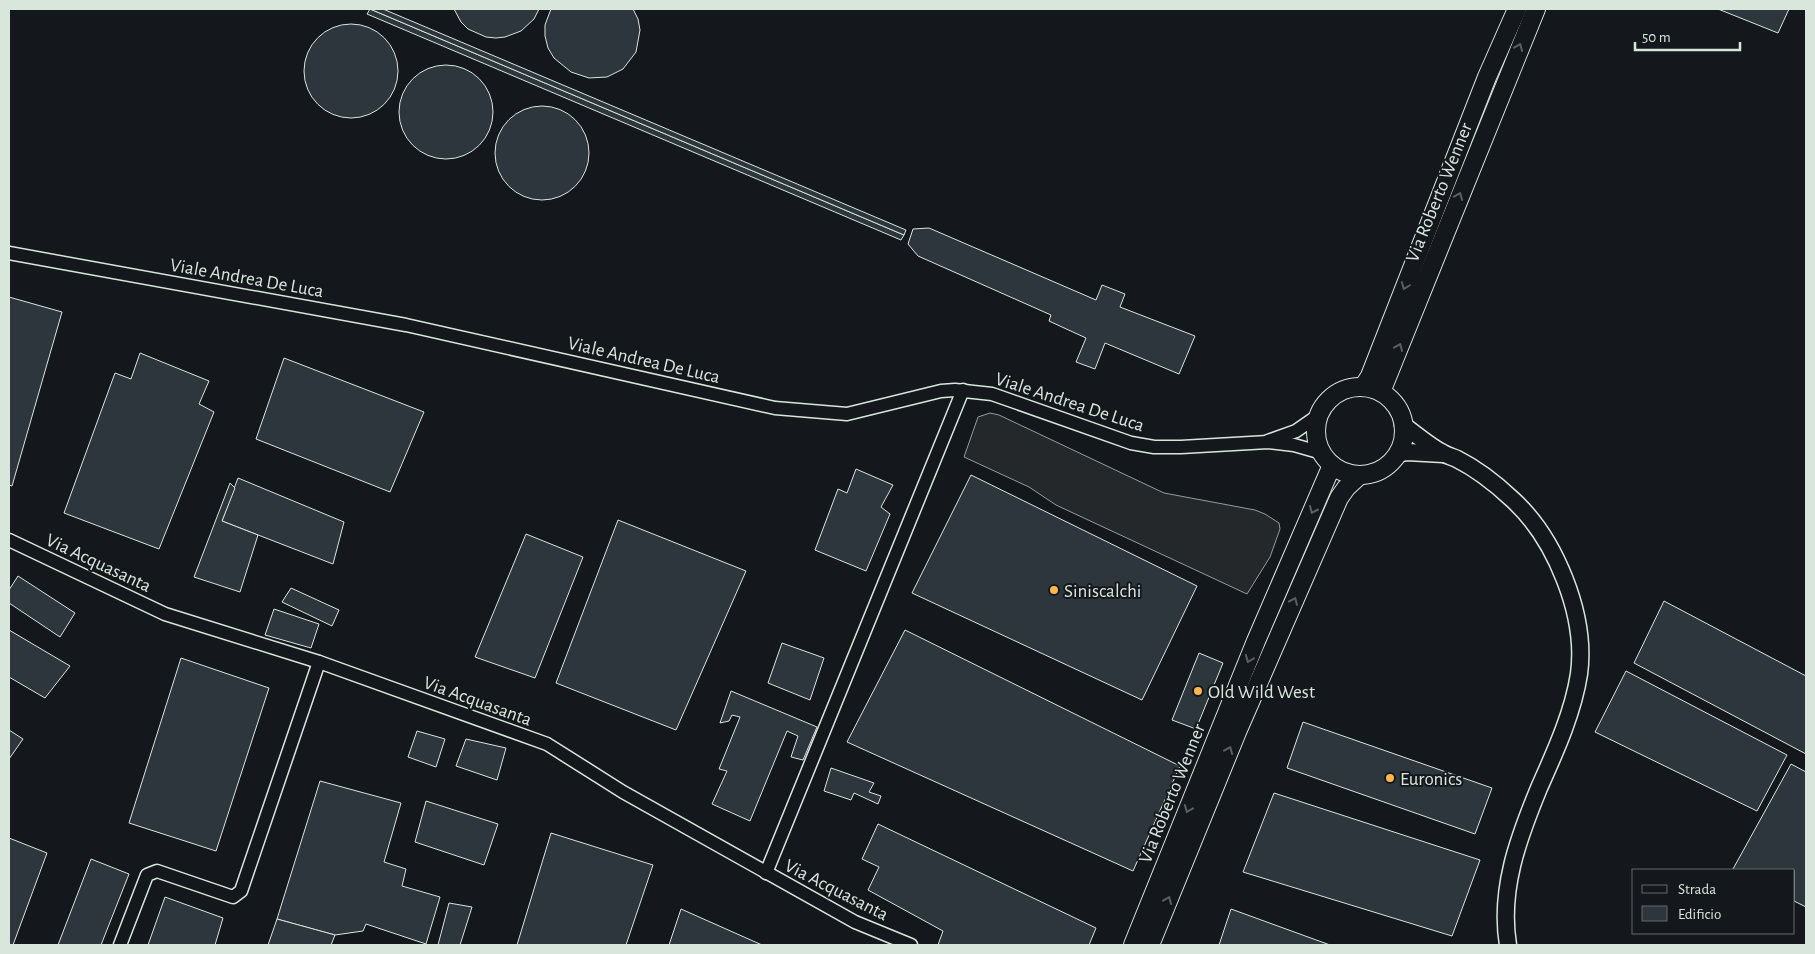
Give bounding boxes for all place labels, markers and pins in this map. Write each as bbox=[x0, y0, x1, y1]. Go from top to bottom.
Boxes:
place label: Siniscalchi bbox=[1064, 582, 1141, 601]
marker: Siniscalchi bbox=[1048, 584, 1060, 596]
place label: Old Wild West bbox=[1208, 683, 1315, 702]
marker: Old Wild West bbox=[1192, 685, 1204, 697]
place label: Euronics bbox=[1400, 770, 1462, 789]
marker: Euronics bbox=[1384, 772, 1396, 784]

